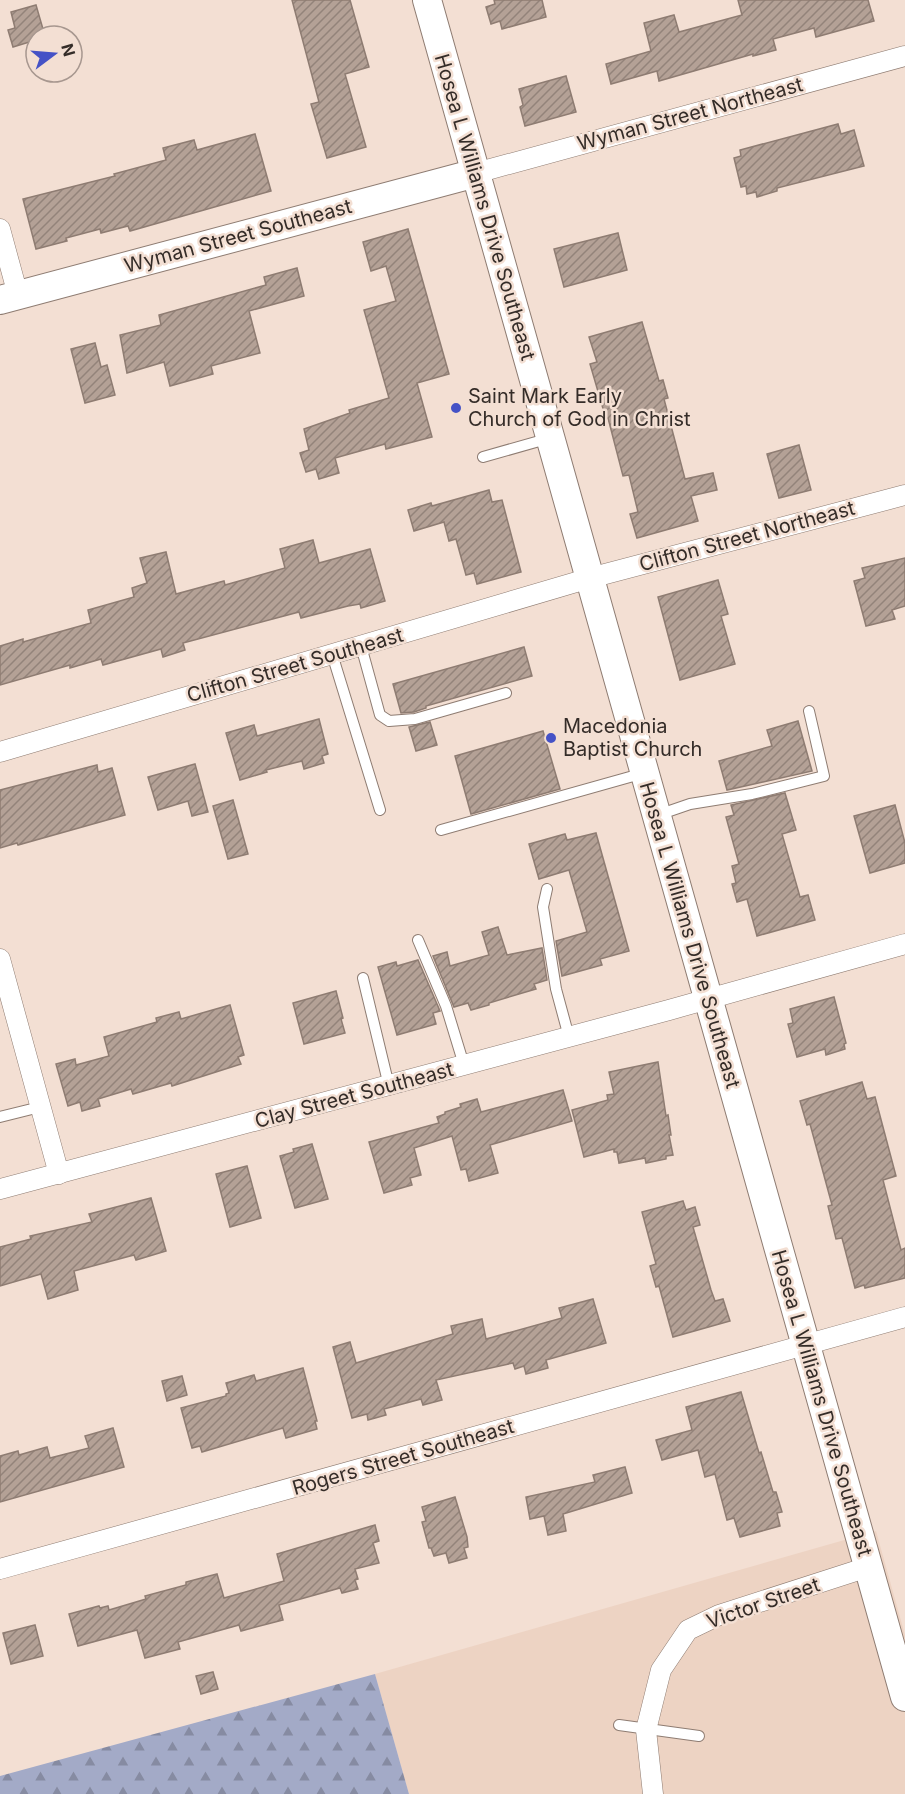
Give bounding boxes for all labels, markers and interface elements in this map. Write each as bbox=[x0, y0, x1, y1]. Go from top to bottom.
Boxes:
north arrow bbox=[24, 24, 84, 84]
text: N bbox=[57, 41, 80, 58]
street label: Hosea L Williams Drive Southeast bbox=[430, 51, 540, 363]
street label: Wyman Street Northeast bbox=[575, 72, 806, 156]
street label: Wyman Street Southeast bbox=[122, 194, 355, 278]
place label: Saint Mark Early Church of God in Christ bbox=[468, 384, 691, 431]
marker: Saint Mark Early Church of God in Christ bbox=[449, 401, 463, 415]
street label: Clifton Street Northeast bbox=[637, 496, 858, 576]
street label: Clifton Street Southeast bbox=[184, 622, 406, 707]
place label: Macedonia Baptist Church bbox=[563, 714, 702, 761]
marker: Macedonia Baptist Church bbox=[544, 731, 558, 745]
street label: Hosea L Williams Drive Southeast bbox=[635, 779, 745, 1091]
street label: Clay Street Southeast bbox=[252, 1057, 456, 1133]
street label: Hosea L Williams Drive Southeast bbox=[767, 1247, 877, 1559]
street label: Rogers Street Southeast bbox=[289, 1414, 517, 1500]
street label: Victor Street bbox=[703, 1572, 823, 1634]

